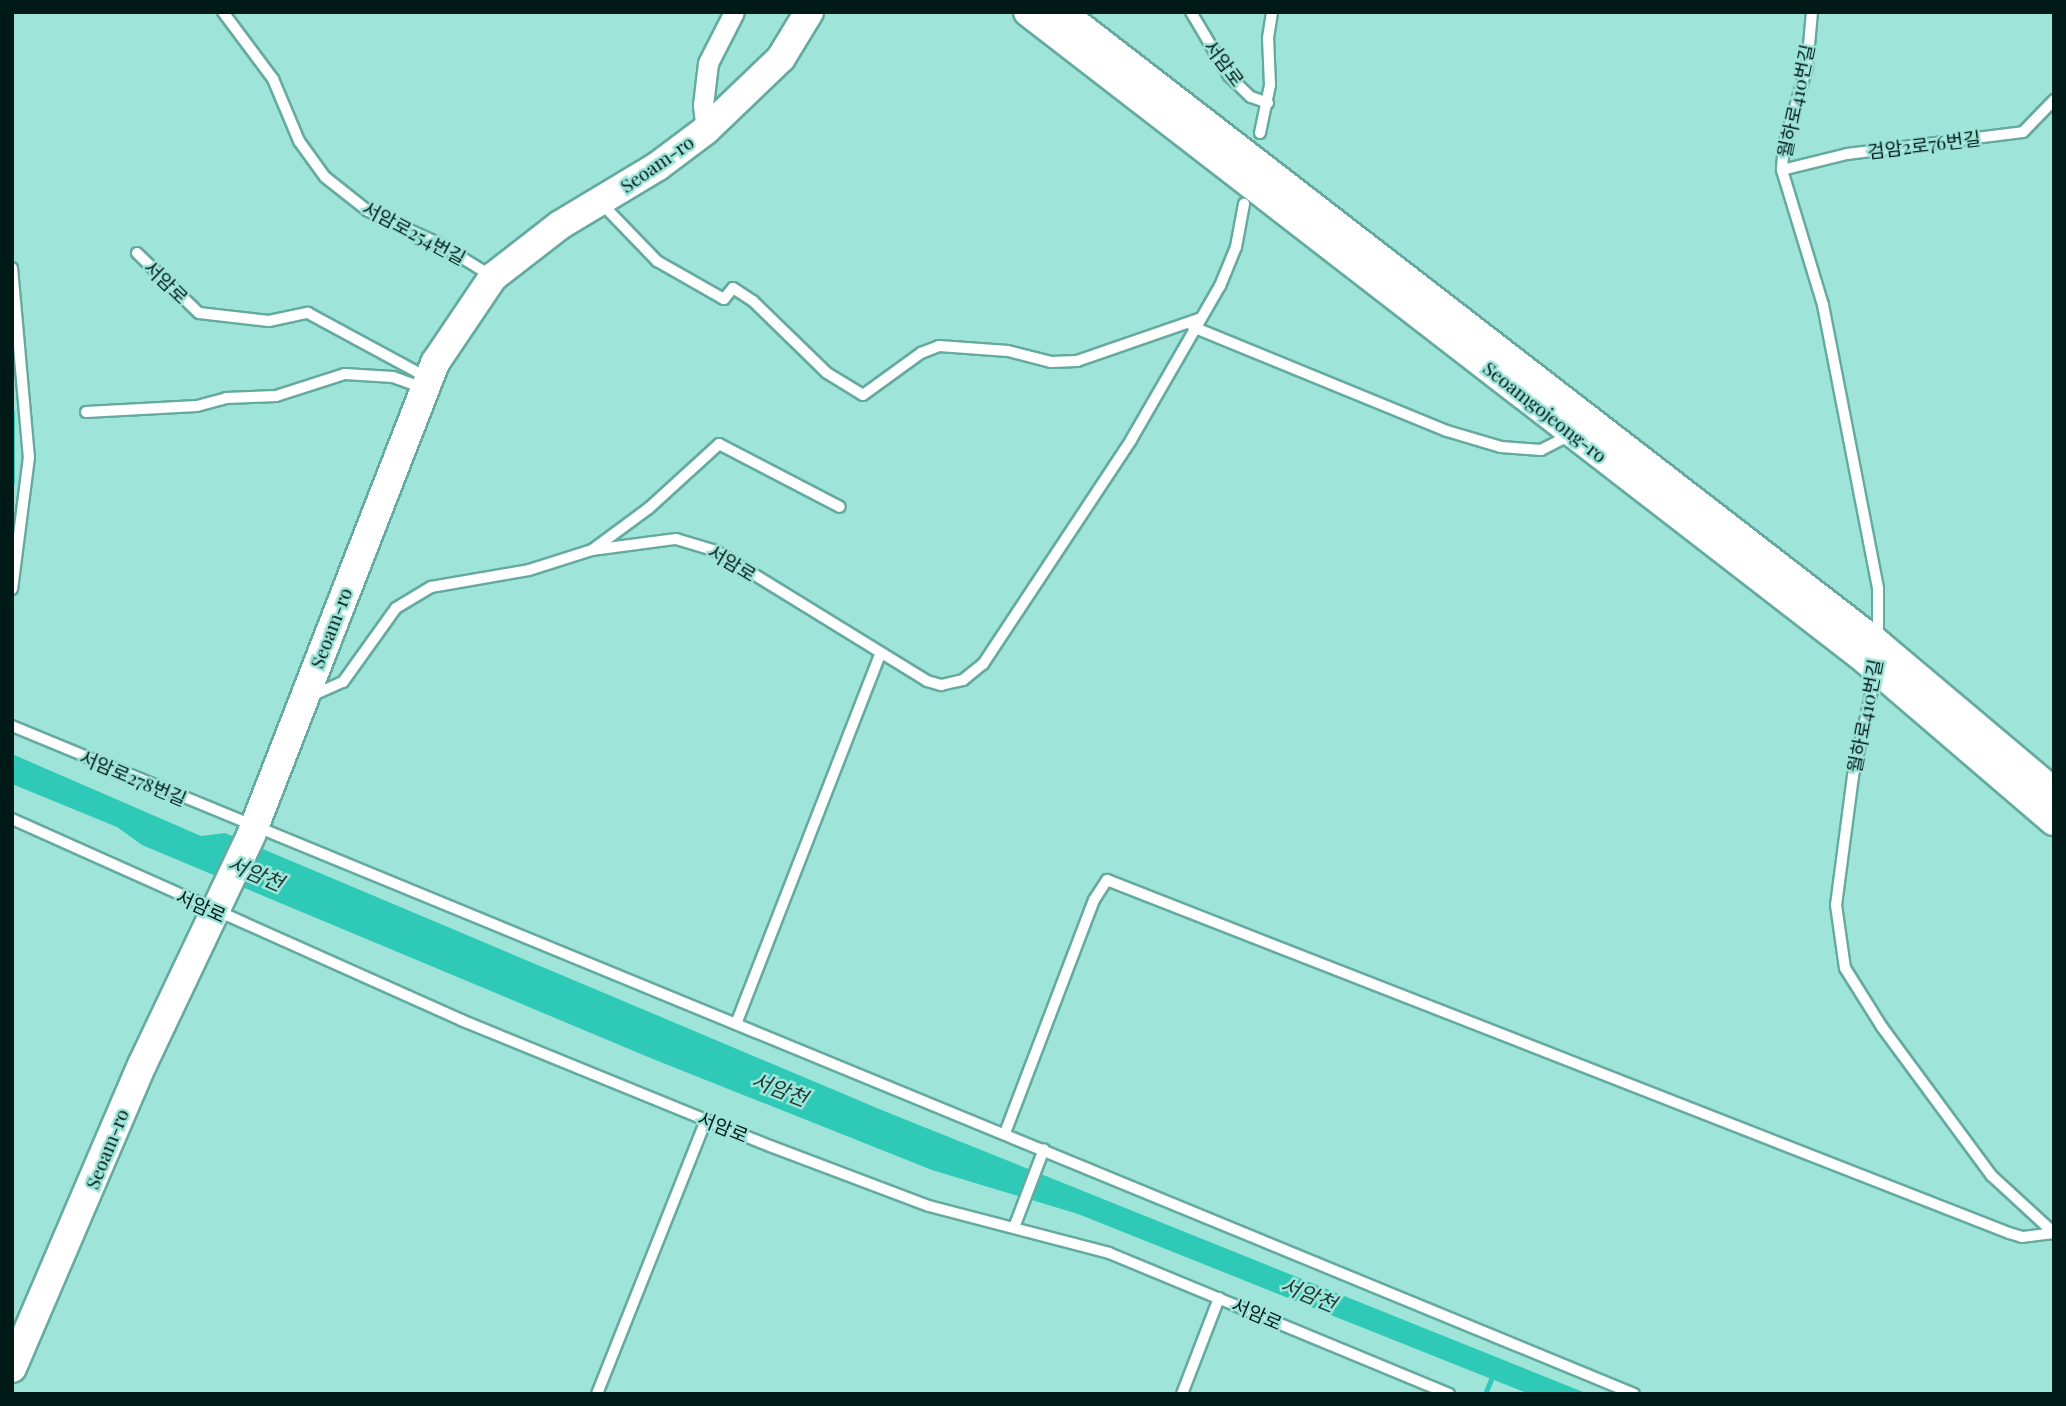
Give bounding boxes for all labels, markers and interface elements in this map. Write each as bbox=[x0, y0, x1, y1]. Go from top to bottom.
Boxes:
street label: 서암로 bbox=[1199, 35, 1249, 91]
street label: 월하로410번길 bbox=[1773, 42, 1819, 160]
street label: 검암2로76번길 bbox=[1866, 127, 1982, 163]
street label: Seoam-ro bbox=[616, 130, 698, 198]
street label: 서암로254번길 bbox=[358, 196, 470, 270]
street label: 서암로 bbox=[139, 256, 193, 308]
street label: Seoamgojeong-ro bbox=[1479, 357, 1611, 467]
street label: 서암로 bbox=[704, 540, 760, 586]
street label: Seoam-ro bbox=[305, 585, 357, 671]
street label: 월하로410번길 bbox=[1843, 657, 1887, 775]
street label: 서암로278번길 bbox=[76, 745, 190, 811]
water label: 서암천 bbox=[224, 849, 288, 895]
street label: 서암로 bbox=[172, 885, 230, 927]
water label: 서암천 bbox=[748, 1066, 812, 1110]
street label: Seoam-ro bbox=[81, 1106, 133, 1192]
street label: 서암로 bbox=[694, 1107, 752, 1147]
water label: 서암천 bbox=[1277, 1270, 1341, 1316]
street label: 서암로 bbox=[1228, 1293, 1286, 1335]

